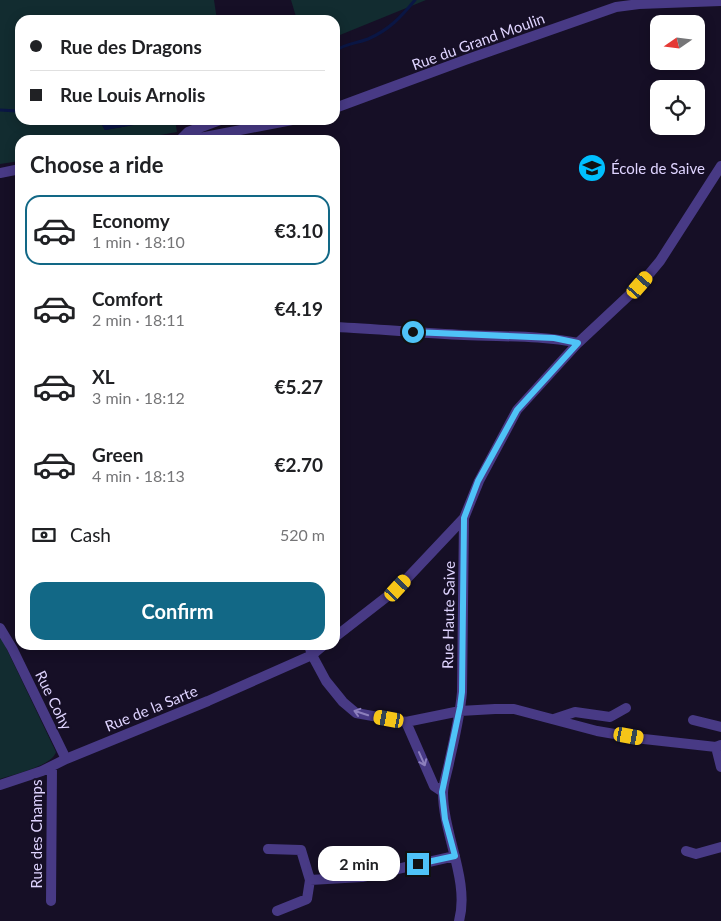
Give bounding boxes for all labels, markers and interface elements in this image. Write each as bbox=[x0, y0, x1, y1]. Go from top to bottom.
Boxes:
street label: Rue du Grand Moulin bbox=[409, 9, 547, 73]
north arrow bbox=[650, 15, 705, 70]
map controls bbox=[650, 15, 705, 135]
text: Rue des Dragons bbox=[60, 35, 202, 58]
button: locate bbox=[650, 80, 705, 135]
text: Rue Louis Arnolis bbox=[60, 83, 205, 106]
text: Choose a ride bbox=[30, 151, 164, 178]
school or university icon: École de Saive bbox=[577, 153, 607, 183]
place label: École de Saive bbox=[611, 159, 705, 177]
icon: car bbox=[32, 208, 77, 253]
text: Economy bbox=[92, 209, 170, 232]
text: €3.10 bbox=[274, 219, 323, 242]
text: 1 min · 18:10 bbox=[92, 232, 185, 251]
car bbox=[624, 269, 655, 301]
icon: car bbox=[32, 286, 77, 331]
text: Comfort bbox=[92, 287, 163, 310]
text: €4.19 bbox=[274, 297, 323, 320]
text: 2 min · 18:11 bbox=[92, 310, 185, 329]
route start bbox=[402, 321, 424, 343]
icon: car bbox=[32, 364, 77, 409]
text: XL bbox=[92, 365, 115, 388]
text: €5.27 bbox=[274, 375, 323, 398]
text: 3 min · 18:12 bbox=[92, 388, 185, 407]
icon: car bbox=[32, 442, 77, 487]
text: Green bbox=[92, 443, 143, 466]
text: €2.70 bbox=[274, 453, 323, 476]
text: 4 min · 18:13 bbox=[92, 466, 185, 485]
icon: cash bbox=[30, 521, 58, 549]
text: Cash bbox=[70, 523, 111, 546]
text: 520 m bbox=[280, 525, 325, 544]
street label: Rue Haute Saive bbox=[438, 561, 458, 669]
car bbox=[382, 572, 413, 604]
button: Confirm bbox=[30, 582, 325, 640]
street label: Rue Cohy bbox=[32, 668, 76, 733]
street label: Rue de la Sarte bbox=[102, 681, 200, 735]
one-way arrow bbox=[353, 708, 369, 718]
car bbox=[372, 709, 405, 729]
car bbox=[612, 726, 645, 746]
one-way arrow bbox=[418, 751, 427, 766]
street label: Rue des Champs bbox=[27, 780, 45, 888]
callout: 2 min bbox=[318, 846, 400, 882]
route end bbox=[407, 853, 429, 875]
text: 2 min bbox=[339, 854, 379, 873]

